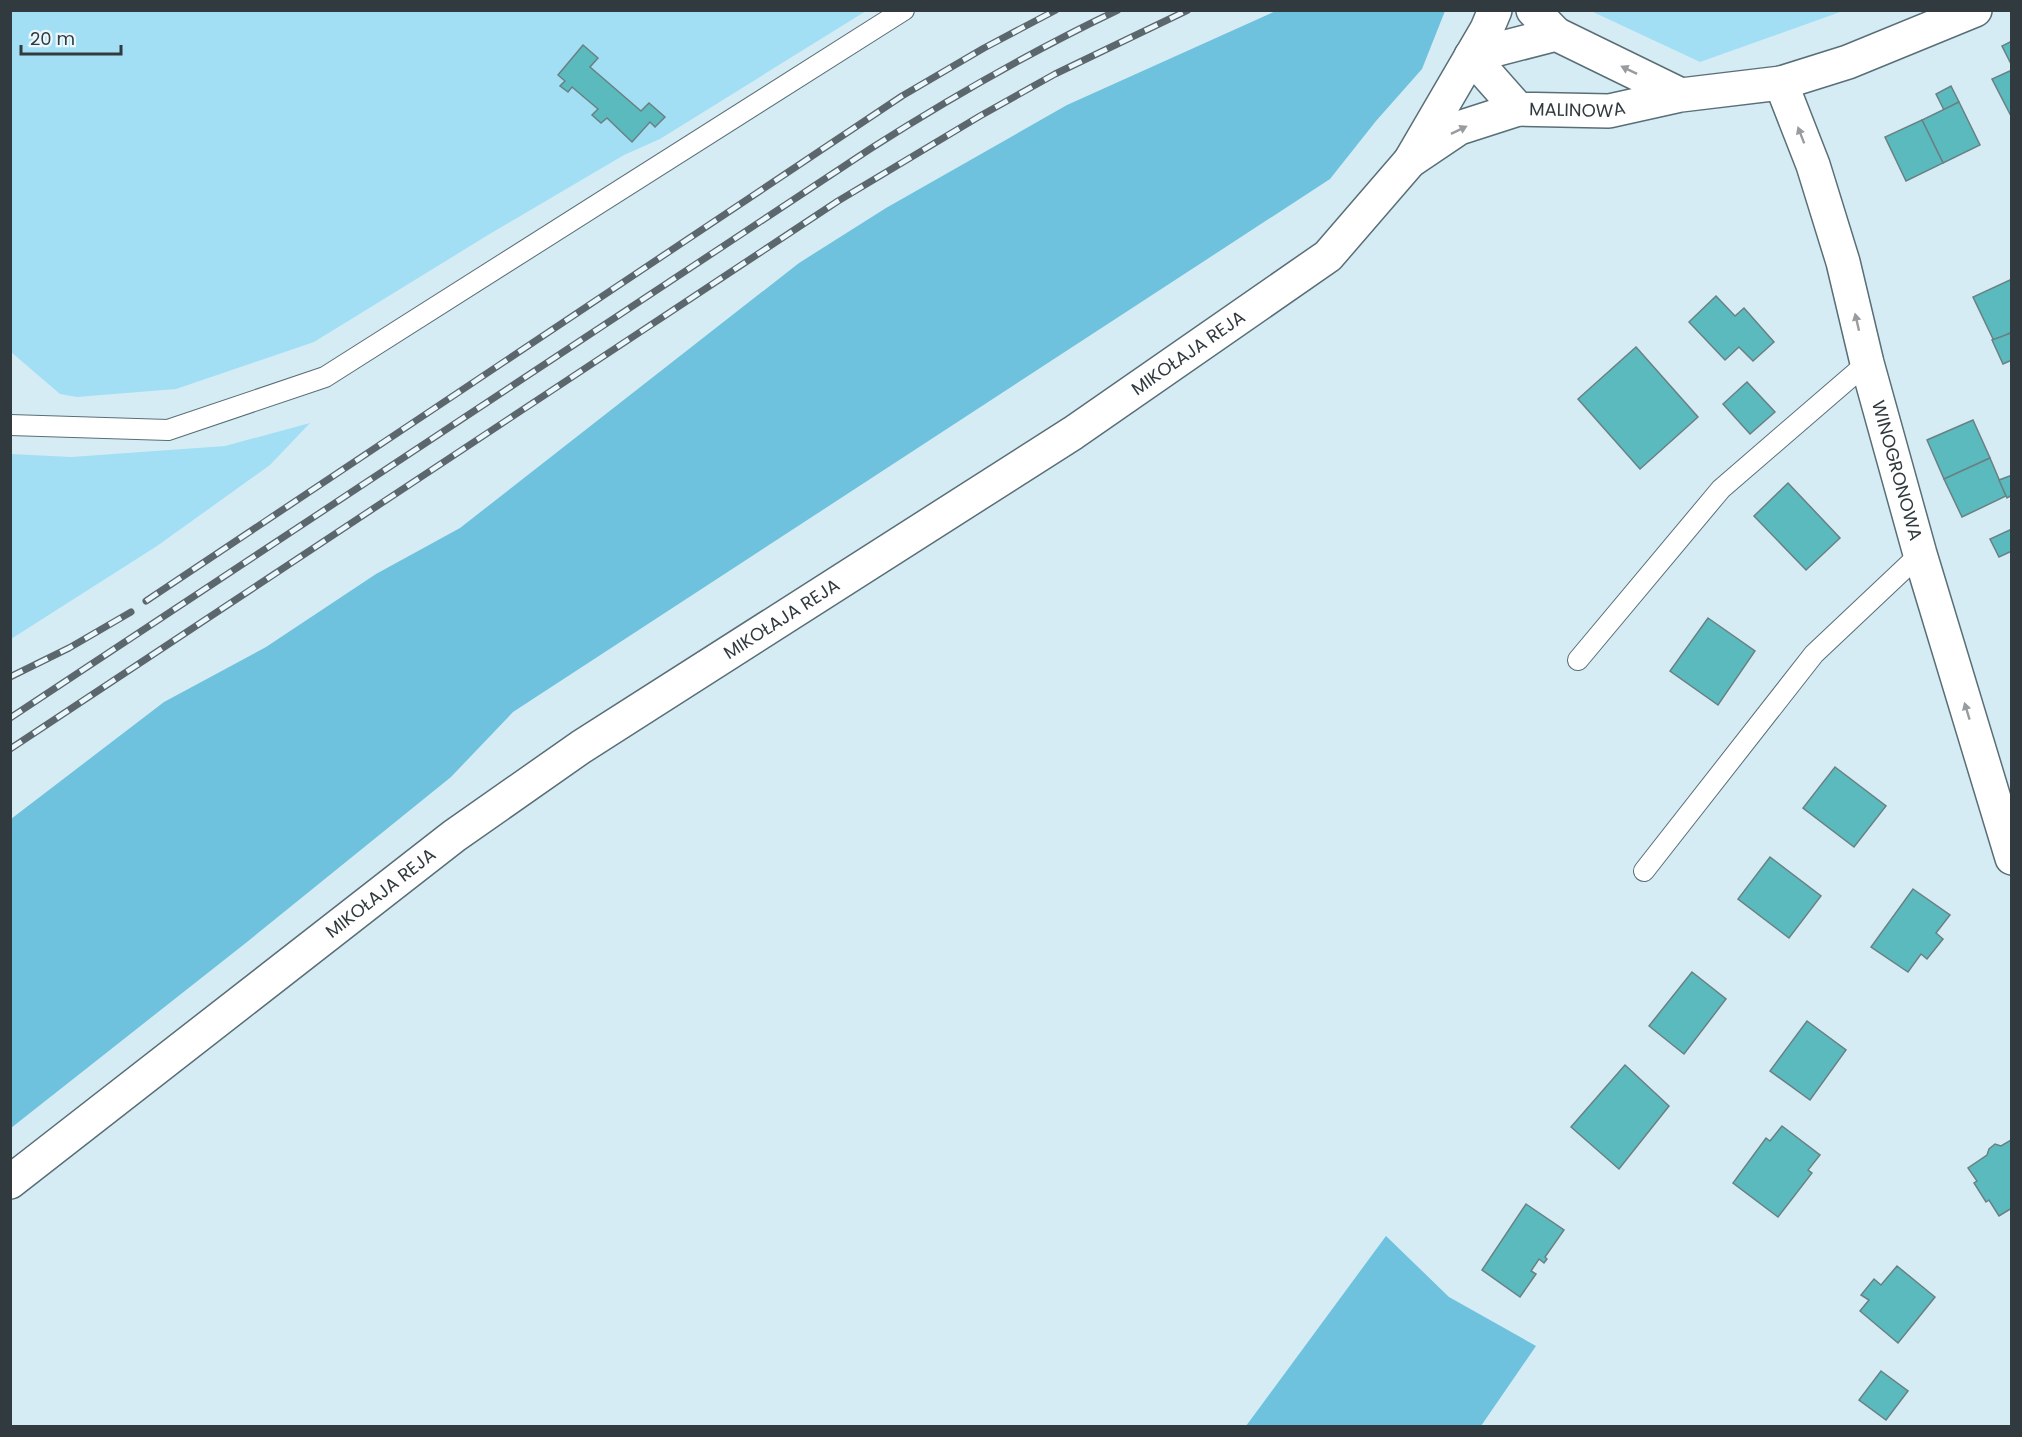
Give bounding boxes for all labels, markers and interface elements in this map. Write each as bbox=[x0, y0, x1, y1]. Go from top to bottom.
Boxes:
scale bar bbox=[21, 18, 122, 56]
text: 20 m bbox=[30, 26, 75, 51]
one-way arrow bbox=[1620, 65, 1637, 74]
street label: MALINOWA bbox=[1529, 95, 1628, 123]
one-way arrow bbox=[1450, 125, 1468, 135]
one-way arrow bbox=[1796, 126, 1805, 144]
street label: MIKOŁAJA REJA bbox=[1126, 304, 1250, 401]
one-way arrow bbox=[1852, 312, 1862, 331]
street label: WINOGRONOWA bbox=[1866, 397, 1929, 543]
street label: MIKOŁAJA REJA bbox=[718, 572, 844, 665]
one-way arrow bbox=[1962, 702, 1971, 720]
street label: MIKOŁAJA REJA bbox=[320, 842, 441, 944]

